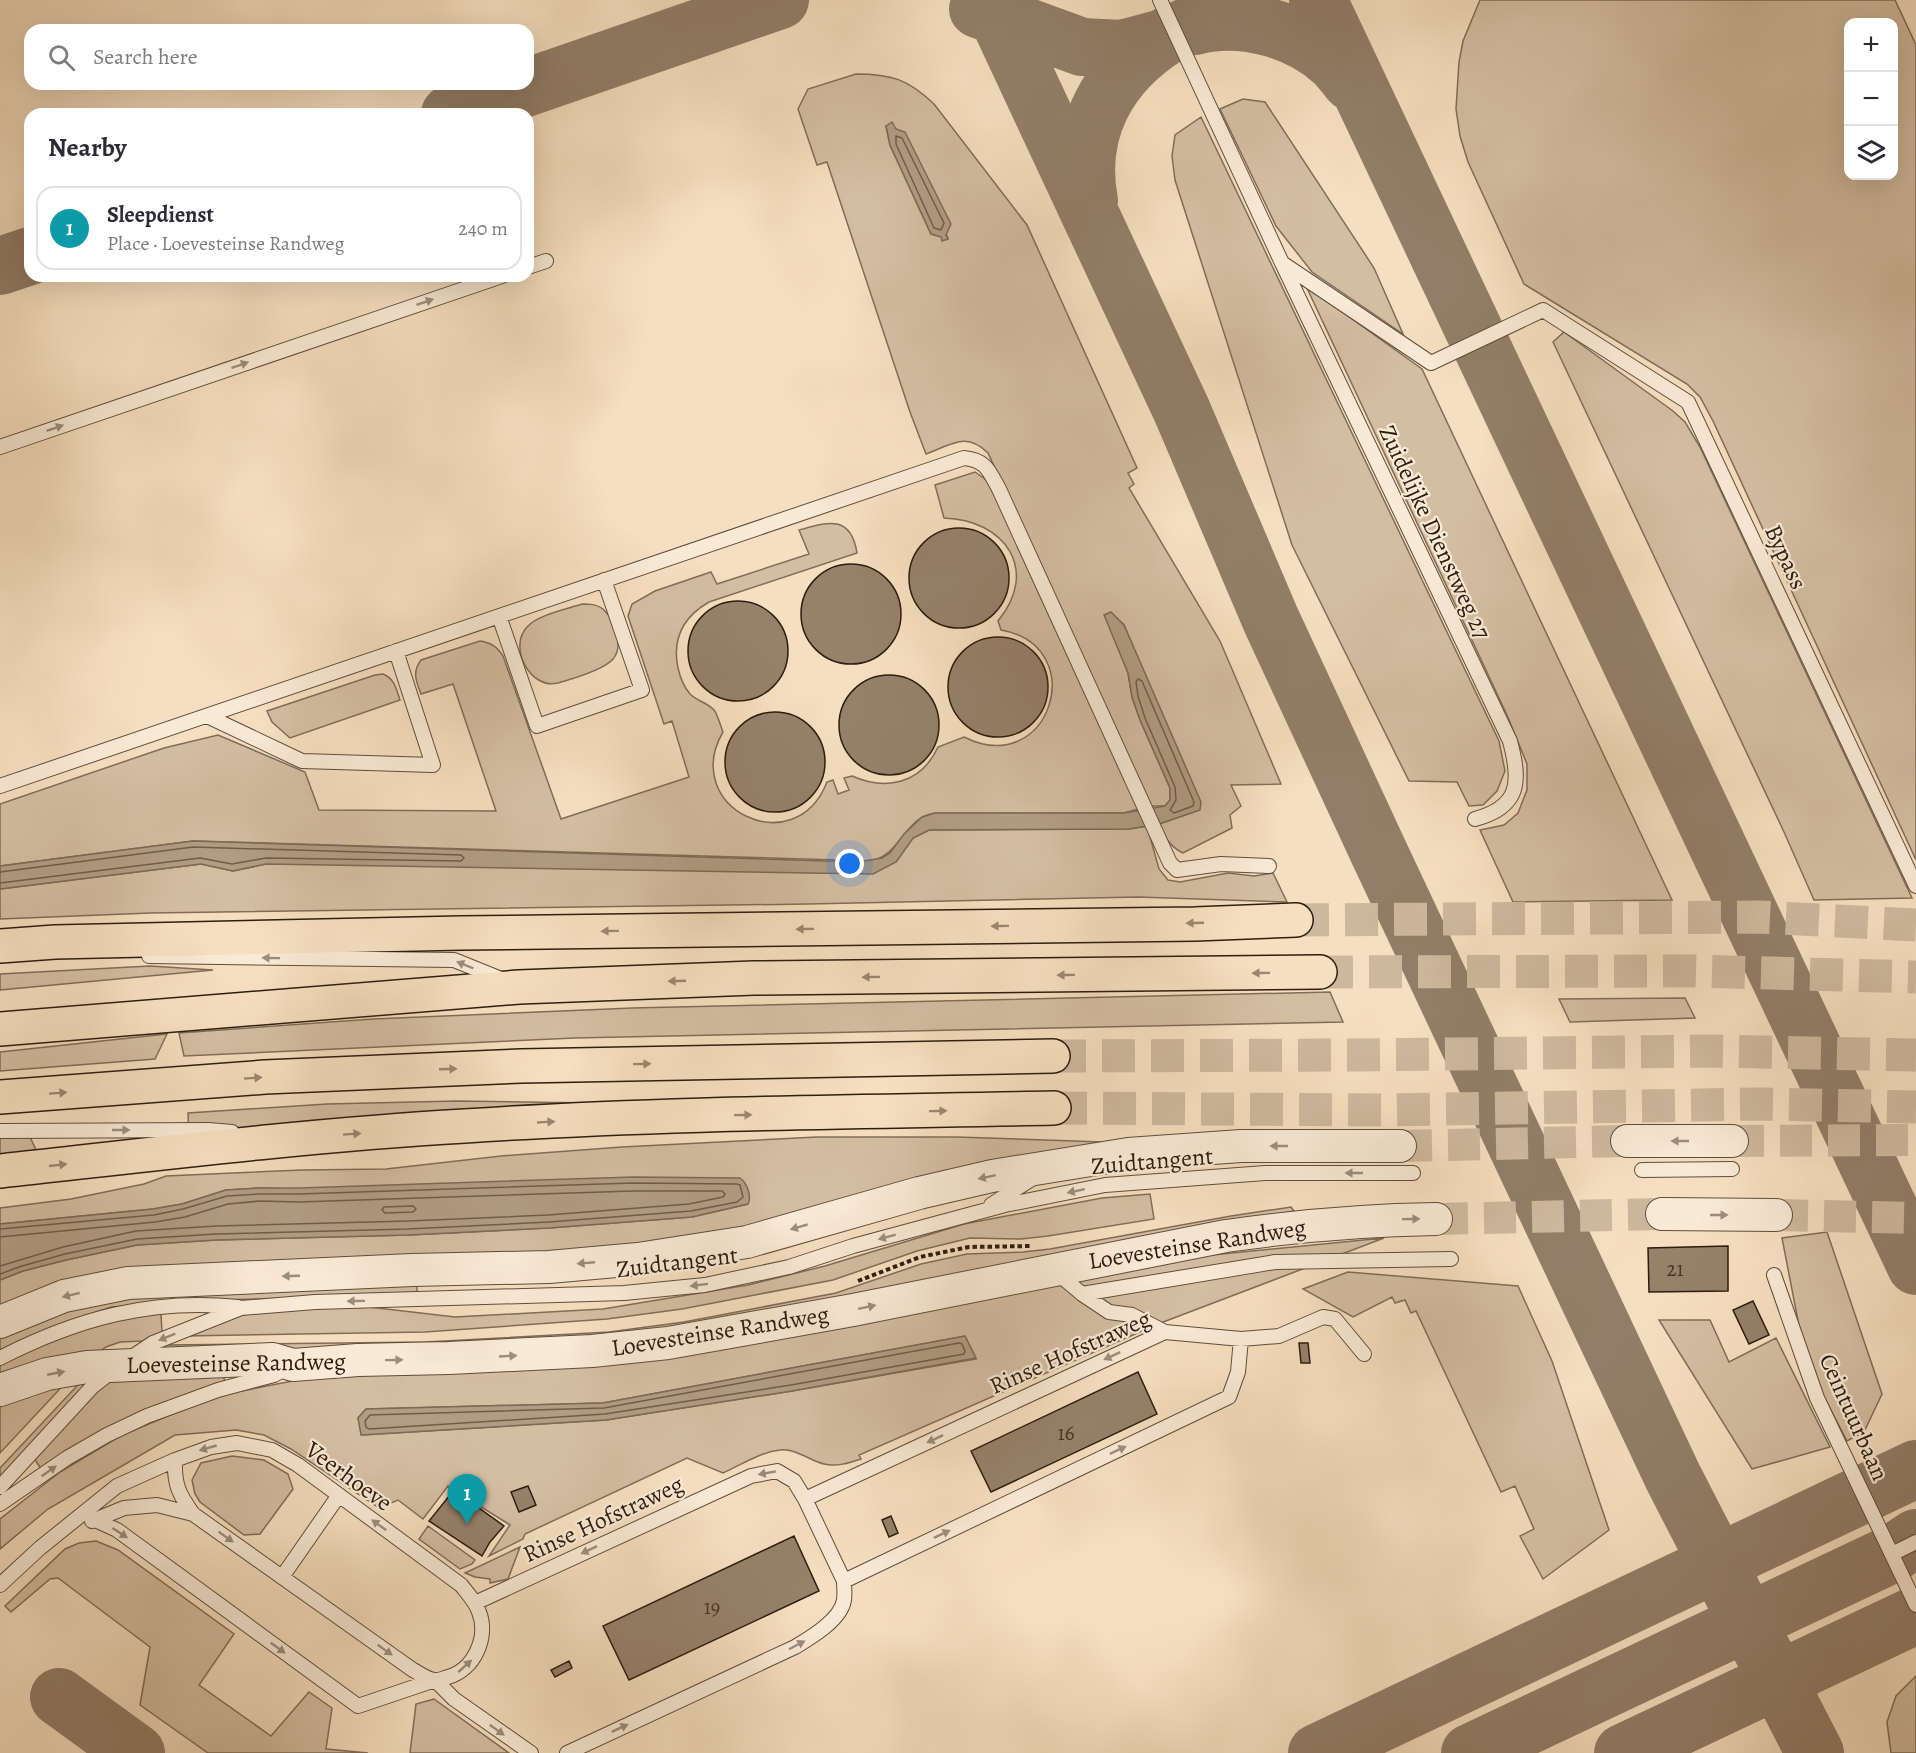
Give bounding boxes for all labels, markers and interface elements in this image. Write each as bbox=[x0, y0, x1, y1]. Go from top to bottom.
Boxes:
map controls bbox=[1844, 18, 1898, 180]
button: + bbox=[1844, 18, 1898, 72]
search box bbox=[24, 24, 534, 90]
icon: search bbox=[45, 41, 78, 74]
text: Search here bbox=[93, 42, 198, 72]
button: − bbox=[1844, 72, 1898, 126]
button: layers bbox=[1844, 126, 1898, 180]
text: Nearby bbox=[48, 130, 127, 165]
text: Sleepdienst bbox=[107, 200, 214, 230]
text: 1 bbox=[66, 215, 73, 242]
text: 240 m bbox=[458, 215, 508, 242]
text: Place · Loevesteinse Randweg bbox=[107, 230, 344, 257]
one-way arrow bbox=[416, 297, 434, 307]
one-way arrow bbox=[231, 360, 249, 370]
street label: Zuidelijke Dienstweg 27 bbox=[1371, 420, 1499, 645]
one-way arrow bbox=[46, 422, 64, 432]
street label: Bypass bbox=[1757, 519, 1815, 595]
your location bbox=[835, 849, 864, 878]
one-way arrow bbox=[1186, 919, 1205, 928]
one-way arrow bbox=[991, 921, 1010, 931]
one-way arrow bbox=[796, 924, 815, 934]
one-way arrow bbox=[601, 927, 620, 936]
one-way arrow bbox=[262, 953, 281, 963]
one-way arrow bbox=[456, 960, 474, 969]
one-way arrow bbox=[1252, 968, 1271, 977]
one-way arrow bbox=[1057, 970, 1076, 980]
one-way arrow bbox=[862, 972, 881, 982]
one-way arrow bbox=[667, 977, 686, 986]
one-way arrow bbox=[633, 1059, 652, 1068]
one-way arrow bbox=[438, 1065, 457, 1074]
one-way arrow bbox=[243, 1073, 262, 1082]
one-way arrow bbox=[49, 1088, 68, 1097]
one-way arrow bbox=[928, 1106, 947, 1115]
one-way arrow bbox=[733, 1110, 752, 1119]
one-way arrow bbox=[537, 1117, 556, 1126]
one-way arrow bbox=[112, 1126, 131, 1135]
one-way arrow bbox=[342, 1129, 361, 1139]
one-way arrow bbox=[1670, 1136, 1689, 1146]
street label: Zuidtangent bbox=[1090, 1140, 1214, 1182]
one-way arrow bbox=[1269, 1141, 1288, 1151]
one-way arrow bbox=[49, 1160, 68, 1170]
one-way arrow bbox=[1345, 1168, 1364, 1178]
one-way arrow bbox=[978, 1173, 996, 1183]
one-way arrow bbox=[1067, 1186, 1086, 1196]
one-way arrow bbox=[1710, 1210, 1729, 1220]
street label: Loevesteinse Randweg bbox=[1086, 1211, 1308, 1277]
one-way arrow bbox=[1401, 1215, 1420, 1224]
one-way arrow bbox=[790, 1223, 808, 1232]
one-way arrow bbox=[878, 1232, 896, 1242]
street label: Zuidtangent bbox=[614, 1239, 740, 1285]
house number: 21 bbox=[1666, 1255, 1684, 1283]
one-way arrow bbox=[577, 1258, 596, 1268]
one-way arrow bbox=[281, 1271, 300, 1280]
one-way arrow bbox=[689, 1280, 708, 1290]
one-way arrow bbox=[61, 1291, 80, 1301]
one-way arrow bbox=[346, 1296, 365, 1306]
street label: Loevesteinse Randweg bbox=[609, 1298, 831, 1364]
one-way arrow bbox=[858, 1302, 877, 1311]
street label: Rinse Hofstraweg bbox=[984, 1302, 1156, 1402]
one-way arrow bbox=[157, 1332, 175, 1342]
street label: Loevesteinse Randweg bbox=[126, 1345, 346, 1381]
street label: Ceintuurbaan bbox=[1812, 1348, 1896, 1486]
one-way arrow bbox=[498, 1351, 517, 1360]
one-way arrow bbox=[1104, 1352, 1121, 1361]
one-way arrow bbox=[384, 1355, 403, 1364]
one-way arrow bbox=[46, 1368, 65, 1377]
house number: 16 bbox=[1058, 1419, 1075, 1447]
street label: Veerhoeve bbox=[298, 1433, 399, 1518]
one-way arrow bbox=[927, 1434, 944, 1443]
one-way arrow bbox=[199, 1444, 218, 1454]
one-way arrow bbox=[1109, 1446, 1126, 1455]
one-way arrow bbox=[40, 1465, 56, 1477]
street label: Rinse Hofstraweg bbox=[518, 1468, 688, 1570]
one-way arrow bbox=[757, 1469, 776, 1478]
pin: 1 bbox=[448, 1474, 486, 1524]
one-way arrow bbox=[371, 1519, 386, 1531]
one-way arrow bbox=[112, 1528, 129, 1539]
one-way arrow bbox=[933, 1529, 950, 1538]
one-way arrow bbox=[218, 1531, 234, 1543]
one-way arrow bbox=[579, 1545, 597, 1555]
house number: 19 bbox=[704, 1593, 720, 1621]
one-way arrow bbox=[788, 1640, 805, 1650]
one-way arrow bbox=[271, 1641, 286, 1653]
one-way arrow bbox=[377, 1644, 393, 1656]
one-way arrow bbox=[457, 1659, 472, 1673]
one-way arrow bbox=[489, 1724, 505, 1736]
one-way arrow bbox=[612, 1724, 629, 1733]

